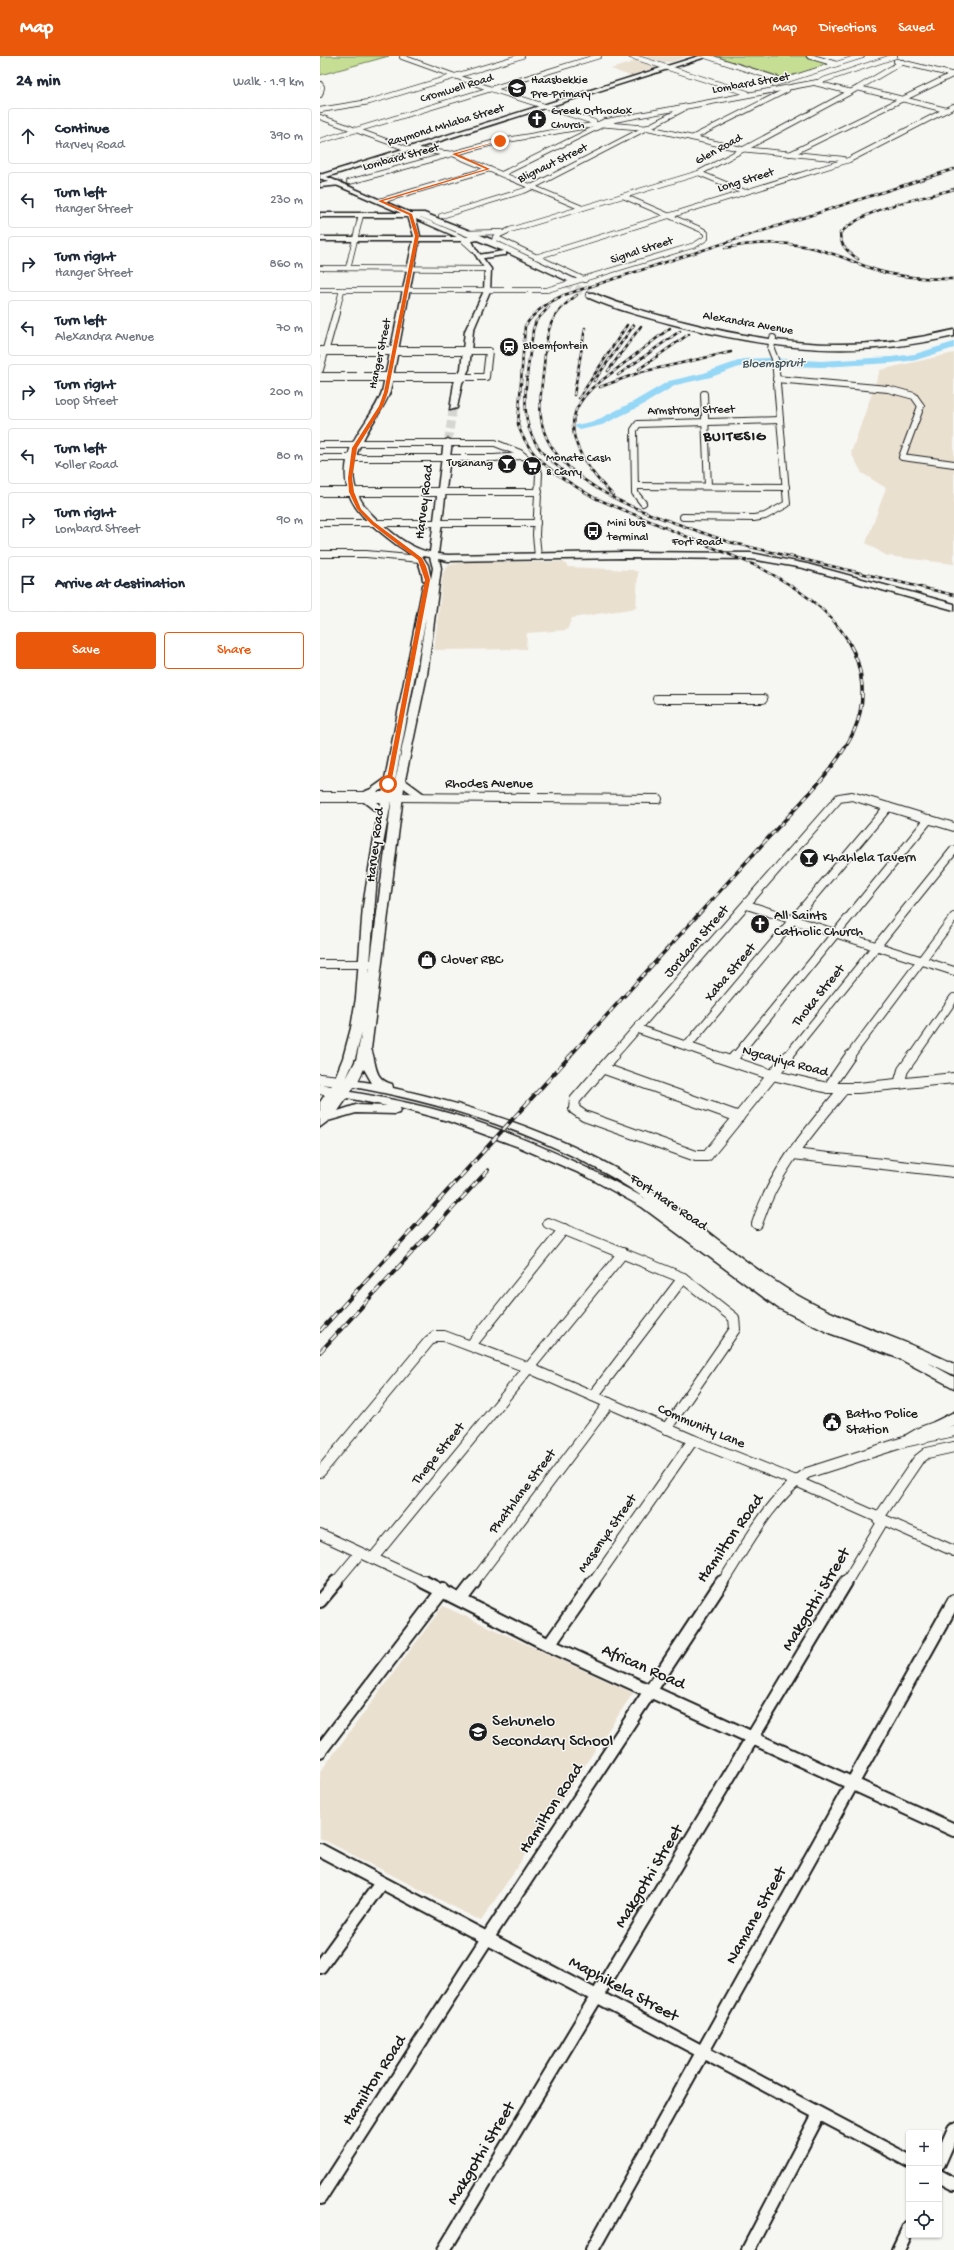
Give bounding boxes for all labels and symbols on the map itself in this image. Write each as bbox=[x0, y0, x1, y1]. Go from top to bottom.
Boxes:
street label: Lombard Street bbox=[711, 70, 792, 98]
street label: Cromwell Road bbox=[419, 71, 496, 107]
place label: Haasbekkie Pre-Primary bbox=[530, 74, 591, 102]
school or university icon: Haasbekkie Pre-Primary bbox=[506, 77, 528, 99]
street label: Raymond Mhlaba Street bbox=[386, 101, 507, 150]
place label: Greek Orthodox Church bbox=[551, 105, 633, 133]
church icon: Greek Orthodox Church bbox=[526, 108, 548, 130]
street label: Glen Road bbox=[693, 131, 746, 169]
route end bbox=[491, 132, 509, 150]
street label: Lombard Street bbox=[361, 141, 442, 175]
street label: Blignaut Street bbox=[515, 141, 591, 187]
street label: Long Street bbox=[716, 166, 777, 196]
street label: Signal Street bbox=[609, 234, 676, 268]
street label: Alexandra Avenue bbox=[702, 309, 795, 339]
street label: Hanger Street bbox=[367, 317, 395, 390]
station icon: Bloemfontein bbox=[498, 336, 520, 358]
place label: Bloemfontein bbox=[522, 340, 588, 354]
water label: Bloemspruit bbox=[742, 356, 807, 372]
street label: Armstrong Street bbox=[647, 403, 736, 419]
district label: BUITESIG bbox=[702, 428, 767, 446]
place label: Monate Cash & Carry bbox=[546, 452, 611, 480]
bar icon: Tusanang bbox=[496, 453, 518, 475]
supermarket icon: Monate Cash & Carry bbox=[521, 455, 543, 477]
place label: Tusanang bbox=[446, 457, 493, 471]
street label: Harvey Road bbox=[412, 462, 438, 540]
place label: Mini bus terminal bbox=[606, 517, 649, 545]
bus stop icon: Mini bus terminal bbox=[582, 520, 604, 542]
street label: Fort Road bbox=[671, 536, 723, 550]
route start bbox=[379, 775, 397, 793]
street label: Rhodes Avenue bbox=[445, 776, 534, 793]
street label: Harvey Road bbox=[363, 805, 389, 883]
bar icon: Khahlela Tavern bbox=[798, 847, 820, 869]
place label: Khahlela Tavern bbox=[823, 850, 917, 867]
street label: Jordaan Street bbox=[661, 901, 734, 982]
place label: All Saints Catholic Church bbox=[774, 908, 863, 941]
church icon: All Saints Catholic Church bbox=[749, 913, 771, 935]
street label: Xaba Street bbox=[701, 939, 761, 1006]
shop icon: Clover RBC bbox=[416, 949, 438, 971]
place label: Clover RBC bbox=[441, 952, 504, 969]
street label: Thoka Street bbox=[788, 961, 850, 1031]
street label: Ngcayiya Road bbox=[740, 1042, 831, 1082]
street label: Fort Hare Road bbox=[625, 1170, 712, 1236]
street label: Community Lane bbox=[655, 1401, 748, 1453]
place label: Batho Police Station bbox=[845, 1406, 919, 1439]
public building icon: Batho Police Station bbox=[821, 1411, 843, 1433]
street label: Thepe Street bbox=[408, 1419, 470, 1489]
street label: Phathlane Street bbox=[485, 1445, 561, 1539]
street label: Hamilton Road bbox=[693, 1489, 770, 1587]
street label: Masenya Street bbox=[575, 1490, 642, 1576]
street label: Makgothi Street bbox=[778, 1543, 857, 1655]
street label: African Road bbox=[598, 1641, 690, 1696]
place label: Sehunelo Secondary School bbox=[492, 1712, 614, 1752]
school or university icon: Sehunelo Secondary School bbox=[467, 1721, 489, 1743]
street label: Hamilton Road bbox=[515, 1758, 590, 1858]
street label: Makgothi Street bbox=[611, 1820, 690, 1932]
street label: Namane Street bbox=[722, 1862, 793, 1968]
street label: Maphikela Street bbox=[565, 1953, 683, 2028]
street label: Hamilton Road bbox=[338, 2030, 413, 2130]
street label: Makgothi Street bbox=[443, 2097, 522, 2209]

